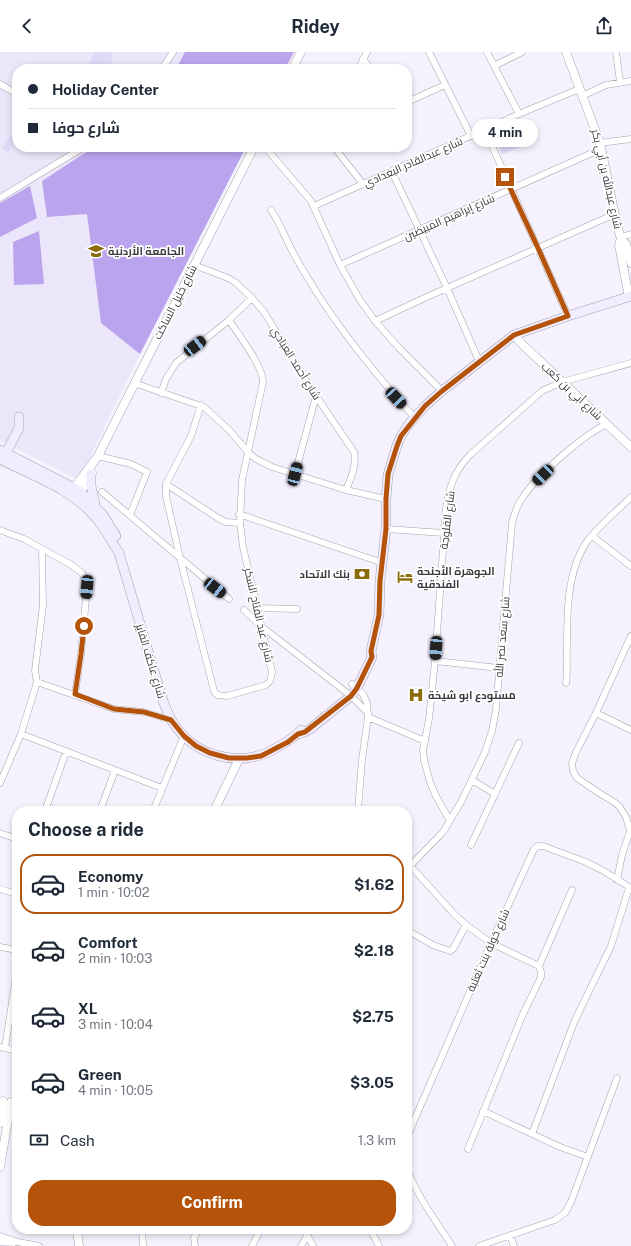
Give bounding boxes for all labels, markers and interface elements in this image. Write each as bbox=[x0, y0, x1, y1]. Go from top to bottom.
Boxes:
icon: back bbox=[16, 15, 38, 37]
icon: share bbox=[593, 15, 615, 37]
text: Ridey bbox=[291, 16, 340, 37]
text: Holiday Center bbox=[52, 81, 159, 98]
text: شارع حوفا bbox=[52, 119, 120, 136]
callout: 4 min bbox=[472, 119, 538, 147]
text: 4 min bbox=[488, 125, 522, 140]
street label: شارع عبدالله بن أبي بكر bbox=[587, 127, 626, 231]
street label: شارع عبدالقادر البغدادي bbox=[362, 135, 466, 192]
route end bbox=[496, 168, 514, 186]
street label: شارع إبراهيم المبيضين bbox=[402, 192, 497, 244]
school or university icon: الجامعة الأردنية bbox=[87, 242, 105, 260]
place label: الجامعة الأردنية bbox=[108, 245, 184, 258]
street label: شارع خليل الساكت bbox=[151, 263, 201, 342]
street label: شارع أحمد العبادي bbox=[266, 324, 324, 403]
car bbox=[182, 334, 208, 358]
street label: شارع أبي بن كعب bbox=[537, 359, 605, 424]
car bbox=[383, 385, 409, 411]
car bbox=[286, 461, 304, 487]
car bbox=[530, 462, 556, 488]
street label: شارع الفلوجة bbox=[437, 490, 459, 550]
bank icon: بنك الاتحاد bbox=[353, 565, 371, 583]
place label: الجوهرة الأجنحة الفندقية bbox=[417, 565, 495, 591]
street label: شارع عبد الفتاح السكر bbox=[240, 566, 276, 664]
place label: بنك الاتحاد bbox=[300, 568, 350, 581]
hotel icon: الجوهرة الأجنحة الفندقية bbox=[396, 568, 414, 586]
car bbox=[80, 575, 94, 599]
car bbox=[202, 576, 228, 600]
street label: شارع سعد نصر الله bbox=[490, 596, 514, 678]
route start bbox=[75, 617, 93, 635]
street label: شارع عاكف الفايز bbox=[132, 621, 168, 700]
car bbox=[429, 636, 443, 660]
hospital icon: مستودع ابو شيخة bbox=[407, 686, 425, 704]
place label: مستودع ابو شيخة bbox=[428, 689, 516, 703]
text: Choose a ride bbox=[28, 819, 144, 840]
icon: car bbox=[30, 866, 66, 902]
text: Economy bbox=[78, 868, 143, 885]
text: $1.62 bbox=[354, 876, 394, 893]
text: 1 min · 10:02 bbox=[78, 885, 150, 900]
street label: شارع خولة بنت ثعلبة bbox=[464, 907, 513, 994]
icon: car bbox=[30, 932, 66, 968]
text: Comfort bbox=[78, 934, 138, 951]
text: $2.18 bbox=[354, 942, 394, 959]
text: 2 min · 10:03 bbox=[78, 951, 152, 966]
icon: car bbox=[30, 998, 66, 1034]
text: XL bbox=[78, 1000, 97, 1017]
text: $2.75 bbox=[352, 1008, 394, 1025]
text: 3 min · 10:04 bbox=[78, 1017, 153, 1032]
icon: car bbox=[30, 1064, 66, 1100]
text: Green bbox=[78, 1066, 122, 1083]
text: $3.05 bbox=[350, 1074, 394, 1091]
text: 4 min · 10:05 bbox=[78, 1083, 153, 1098]
icon: cash bbox=[28, 1129, 50, 1151]
text: Cash bbox=[60, 1132, 95, 1149]
text: 1.3 km bbox=[358, 1133, 396, 1148]
button: Confirm bbox=[28, 1180, 396, 1226]

